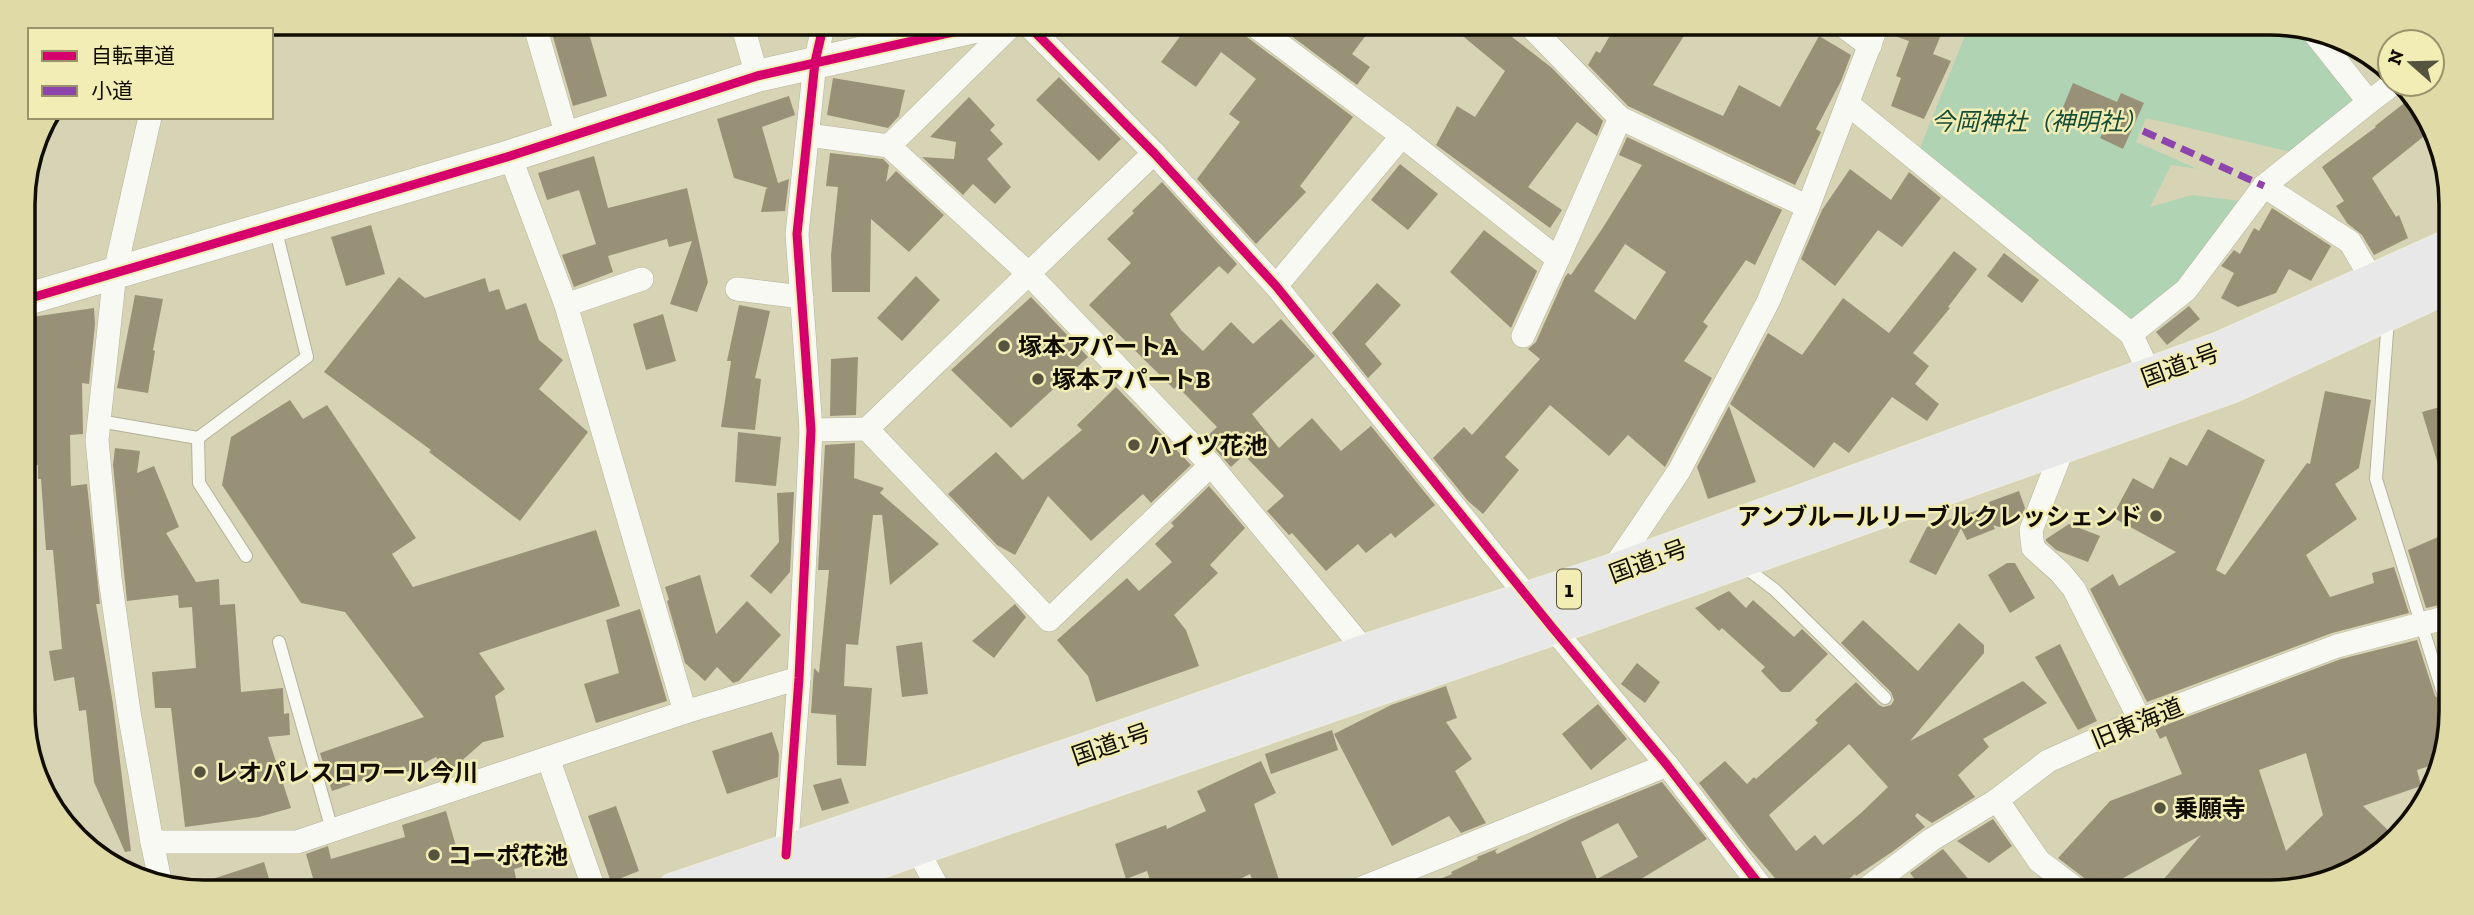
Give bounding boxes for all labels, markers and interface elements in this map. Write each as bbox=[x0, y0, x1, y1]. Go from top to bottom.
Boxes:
legend bbox=[28, 28, 273, 119]
north arrow bbox=[2376, 28, 2446, 98]
text: 自転車道 bbox=[91, 43, 175, 68]
text: N bbox=[2382, 47, 2409, 68]
text: 小道 bbox=[91, 78, 133, 103]
park label: 今岡神社（神明社） bbox=[1931, 107, 2147, 136]
place label: 塚本アパートA bbox=[1018, 332, 1179, 361]
street label: 国道1号 bbox=[2137, 337, 2223, 393]
marker: 塚本アパートA bbox=[996, 338, 1012, 354]
place label: 塚本アパートB bbox=[1052, 365, 1211, 394]
marker: 塚本アパートB bbox=[1030, 371, 1046, 387]
place label: ハイツ花池 bbox=[1148, 431, 1268, 460]
marker: ハイツ花池 bbox=[1126, 437, 1142, 453]
place label: アンブルールリーブルクレッシェンド bbox=[1737, 502, 2142, 531]
marker: アンブルールリーブルクレッシェンド bbox=[2148, 508, 2164, 524]
street label: 国道1号 bbox=[1605, 533, 1691, 589]
road number: 1 bbox=[1557, 569, 1581, 608]
street label: 旧東海道 bbox=[2087, 692, 2187, 754]
street label: 国道1号 bbox=[1068, 717, 1154, 771]
place label: レオパレスロワール今川 bbox=[214, 758, 478, 787]
marker: レオパレスロワール今川 bbox=[192, 764, 208, 780]
place label: 乗願寺 bbox=[2174, 794, 2246, 823]
marker: 乗願寺 bbox=[2152, 800, 2168, 816]
place label: コーポ花池 bbox=[448, 841, 568, 870]
marker: コーポ花池 bbox=[426, 847, 442, 863]

